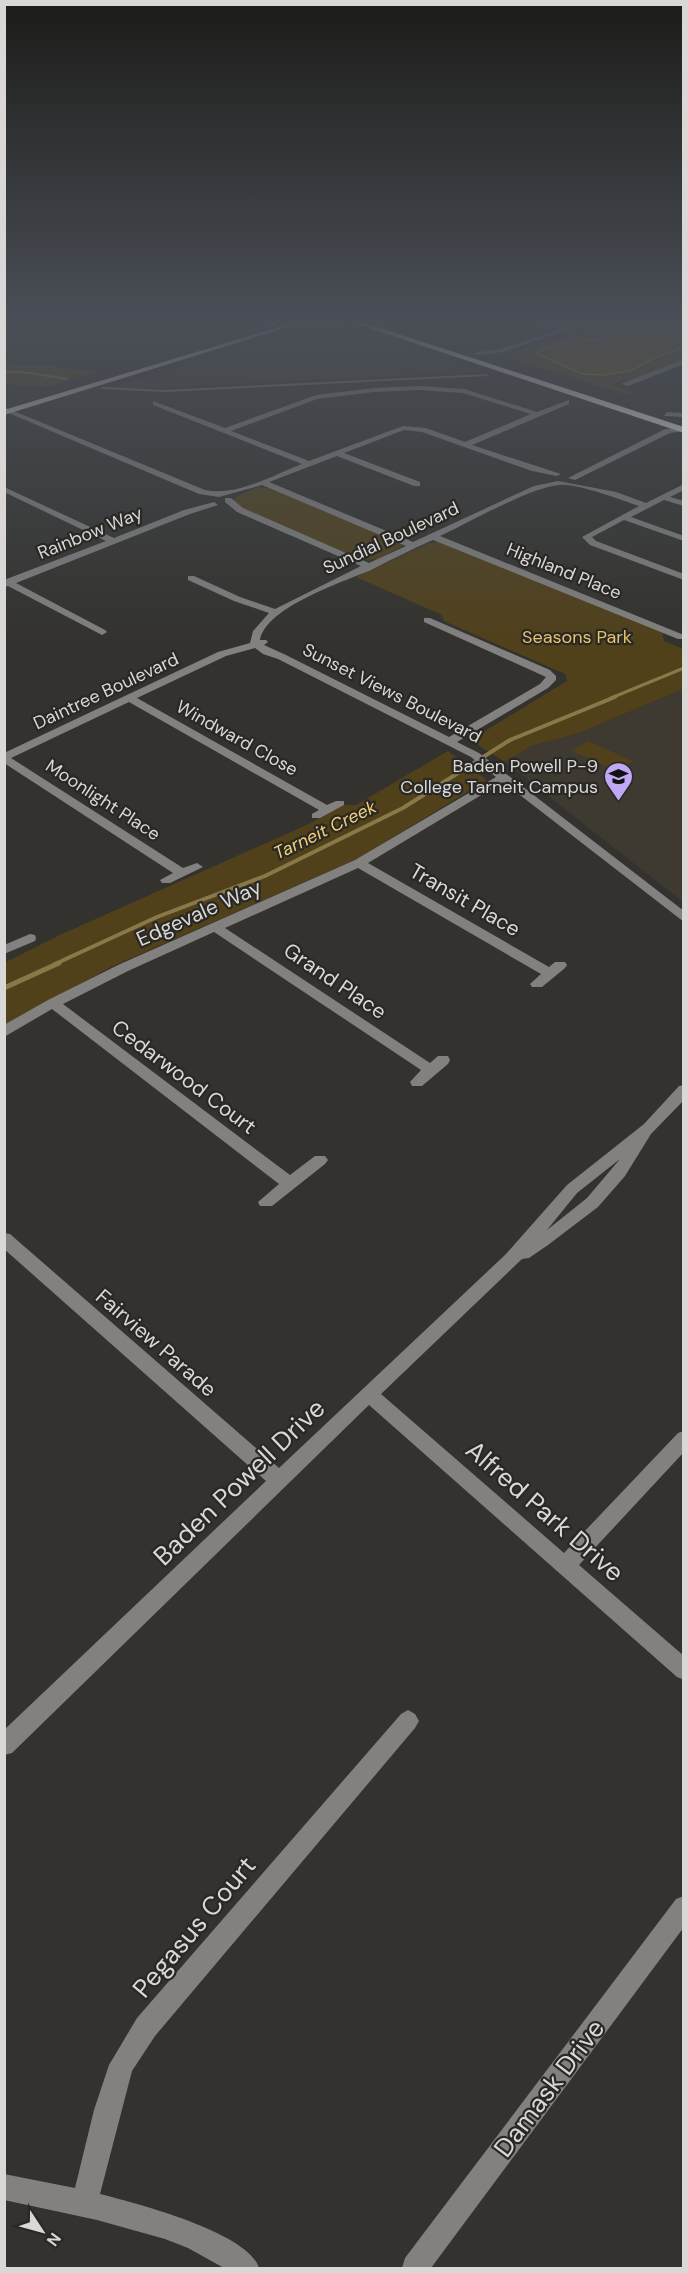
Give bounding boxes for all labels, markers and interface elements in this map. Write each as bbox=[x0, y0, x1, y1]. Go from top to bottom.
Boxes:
street label: Sundial Boulevard bbox=[319, 496, 463, 580]
street label: Rainbow Way bbox=[34, 501, 146, 565]
street label: Highland Place bbox=[503, 537, 625, 605]
park label: Seasons Park bbox=[522, 625, 632, 649]
street label: Sunset Views Boulevard bbox=[298, 637, 486, 749]
street label: Daintree Boulevard bbox=[30, 647, 182, 735]
street label: Windward Close bbox=[172, 695, 302, 781]
street label: Moonlight Place bbox=[41, 754, 165, 846]
place label: Baden Powell P-9 College Tarneit Campus bbox=[400, 754, 598, 799]
school or university icon: Baden Powell P-9 College Tarneit Campus bbox=[603, 760, 635, 802]
water label: Tarneit Creek bbox=[270, 794, 381, 865]
street label: Transit Place bbox=[405, 857, 526, 943]
street label: Edgevale Way bbox=[132, 873, 266, 953]
street label: Grand Place bbox=[278, 936, 392, 1026]
street label: Cedarwood Court bbox=[106, 1013, 262, 1141]
street label: Fairview Parade bbox=[90, 1283, 222, 1403]
street label: Baden Powell Drive bbox=[146, 1391, 332, 1573]
street label: Alfred Park Drive bbox=[459, 1433, 631, 1589]
street label: Pegasus Court bbox=[125, 1849, 263, 2005]
street label: Damask Drive bbox=[486, 2012, 612, 2164]
north arrow bbox=[12, 2201, 72, 2261]
text: N bbox=[42, 2229, 66, 2250]

